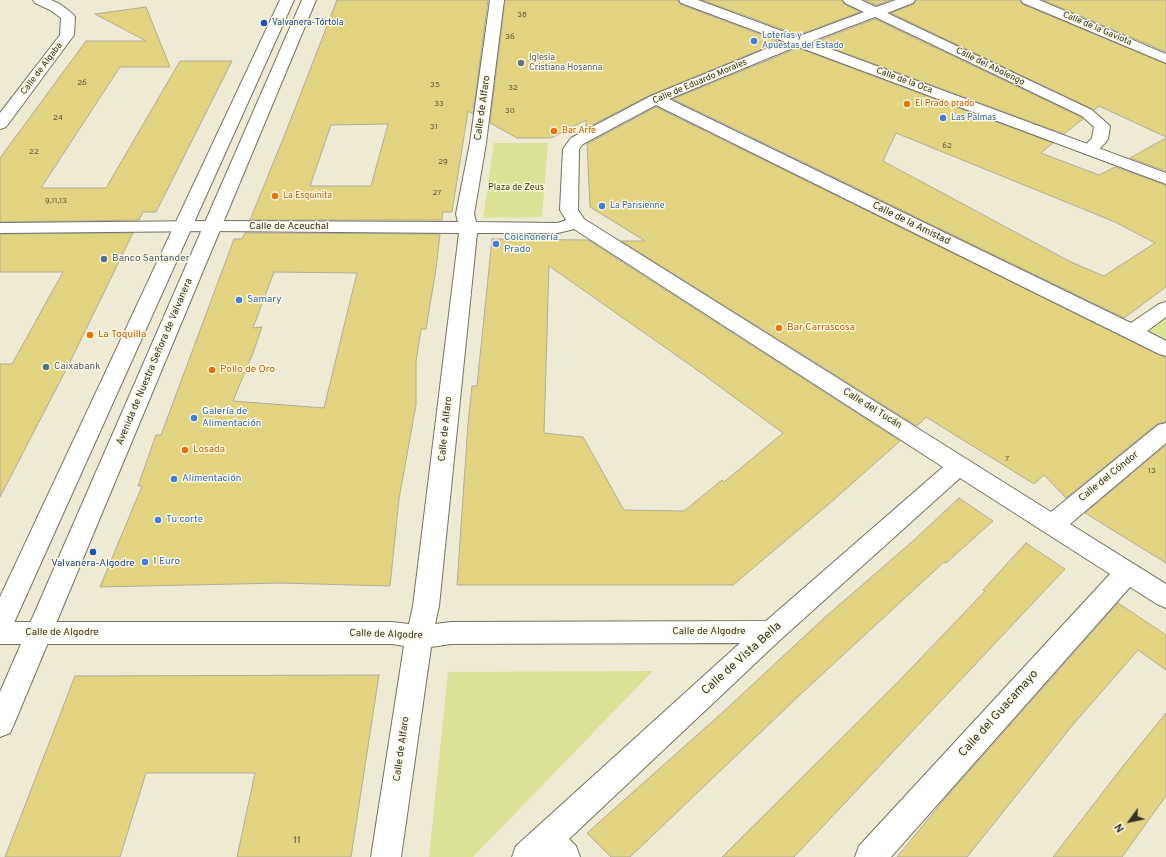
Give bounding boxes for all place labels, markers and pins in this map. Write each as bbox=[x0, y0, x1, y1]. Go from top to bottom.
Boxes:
marker: Valvanera-Tórtola bbox=[259, 18, 269, 28]
place label: Valvanera-Tórtola bbox=[272, 18, 343, 28]
place label: Loterías y Apuestas del Estado bbox=[762, 31, 843, 52]
marker: Loterías y Apuestas del Estado bbox=[749, 36, 759, 46]
place label: Iglesia Cristiana Hosanna bbox=[529, 53, 602, 74]
marker: Iglesia Cristiana Hosanna bbox=[516, 58, 526, 68]
marker: El Prado prado bbox=[902, 99, 912, 109]
place label: El Prado prado bbox=[915, 99, 974, 109]
marker: Las Palmas bbox=[938, 113, 948, 123]
place label: Las Palmas bbox=[951, 113, 996, 123]
marker: Bar Arfe bbox=[549, 126, 559, 136]
place label: Bar Arfe bbox=[562, 126, 596, 136]
marker: La Esquinita bbox=[270, 191, 280, 201]
place label: La Esquinita bbox=[283, 191, 332, 201]
marker: La Parisienne bbox=[597, 201, 607, 211]
place label: La Parisienne bbox=[610, 201, 665, 211]
place label: Colchonería Prado bbox=[504, 232, 558, 256]
marker: Colchonería Prado bbox=[491, 239, 501, 249]
place label: Banco Santander bbox=[112, 253, 190, 265]
marker: Banco Santander bbox=[99, 254, 109, 264]
place label: Samary bbox=[247, 294, 282, 306]
marker: Samary bbox=[234, 295, 244, 305]
place label: Bar Carrascosa bbox=[787, 322, 855, 334]
marker: Bar Carrascosa bbox=[774, 323, 784, 333]
place label: La Toquilla bbox=[98, 329, 146, 341]
marker: La Toquilla bbox=[85, 330, 95, 340]
place label: Caixabank bbox=[54, 361, 101, 373]
marker: Caixabank bbox=[41, 362, 51, 372]
place label: Pollo de Oro bbox=[220, 364, 275, 376]
marker: Pollo de Oro bbox=[207, 365, 217, 375]
place label: Galería de Alimentación bbox=[202, 406, 261, 430]
marker: Galería de Alimentación bbox=[189, 413, 199, 423]
place label: Losada bbox=[193, 444, 225, 456]
marker: Losada bbox=[180, 445, 190, 455]
place label: Alimentación bbox=[182, 473, 241, 485]
marker: Alimentación bbox=[169, 474, 179, 484]
place label: Tu corte bbox=[166, 514, 203, 526]
marker: Tu corte bbox=[153, 515, 163, 525]
marker: Valvanera-Algodre bbox=[88, 547, 98, 557]
place label: 1 Euro bbox=[153, 556, 180, 568]
marker: 1 Euro bbox=[140, 557, 150, 567]
place label: Valvanera-Algodre bbox=[51, 558, 135, 570]

